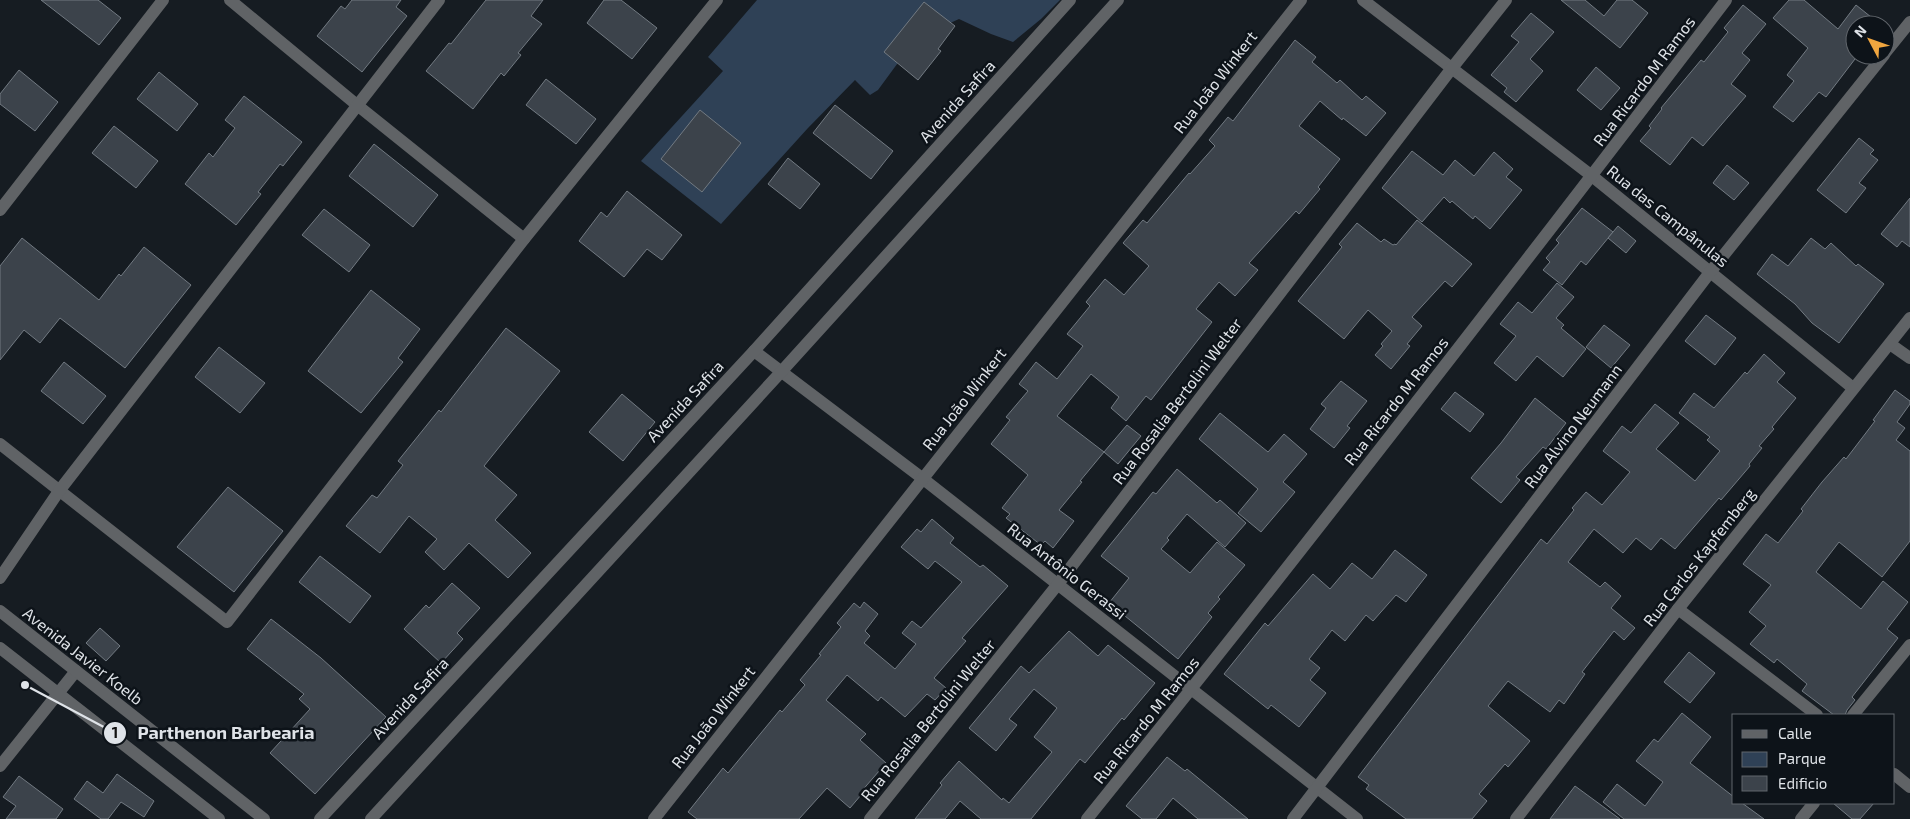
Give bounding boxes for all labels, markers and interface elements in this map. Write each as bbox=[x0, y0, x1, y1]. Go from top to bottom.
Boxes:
street label: Rua Ricardo M Ramos bbox=[1589, 12, 1699, 149]
north arrow bbox=[1845, 15, 1895, 65]
text: N bbox=[1850, 22, 1870, 41]
street label: Rua João Winkert bbox=[1169, 27, 1260, 136]
street label: Avenida Safira bbox=[915, 56, 999, 146]
street label: Rua das Campânulas bbox=[1604, 161, 1733, 271]
street label: Rua Rosalia Bertolini Welter bbox=[1108, 313, 1246, 487]
street label: Rua Ricardo M Ramos bbox=[1340, 333, 1452, 469]
street label: Rua João Winkert bbox=[918, 344, 1009, 453]
street label: Avenida Safira bbox=[642, 356, 727, 445]
street label: Rua Alvino Neumann bbox=[1520, 360, 1625, 491]
street label: Rua Carlos Kapfemberg bbox=[1639, 484, 1759, 630]
street label: Rua Antônio Gerassi bbox=[1004, 518, 1130, 623]
street label: Avenida Javier Koelb bbox=[20, 603, 147, 708]
street label: Rua Rosalia Bertolini Welter bbox=[856, 634, 999, 805]
street label: Avenida Safira bbox=[367, 653, 452, 742]
street label: Rua Ricardo M Ramos bbox=[1089, 653, 1203, 787]
street label: Rua João Winkert bbox=[667, 662, 758, 771]
legend bbox=[1732, 714, 1895, 804]
callout: Parthenon Barbearia bbox=[103, 716, 325, 749]
text: Parthenon Barbearia bbox=[138, 721, 314, 743]
text: 1 bbox=[112, 723, 118, 741]
text: Calle bbox=[1778, 724, 1812, 742]
text: Parque bbox=[1778, 749, 1826, 767]
text: Edificio bbox=[1778, 774, 1827, 792]

